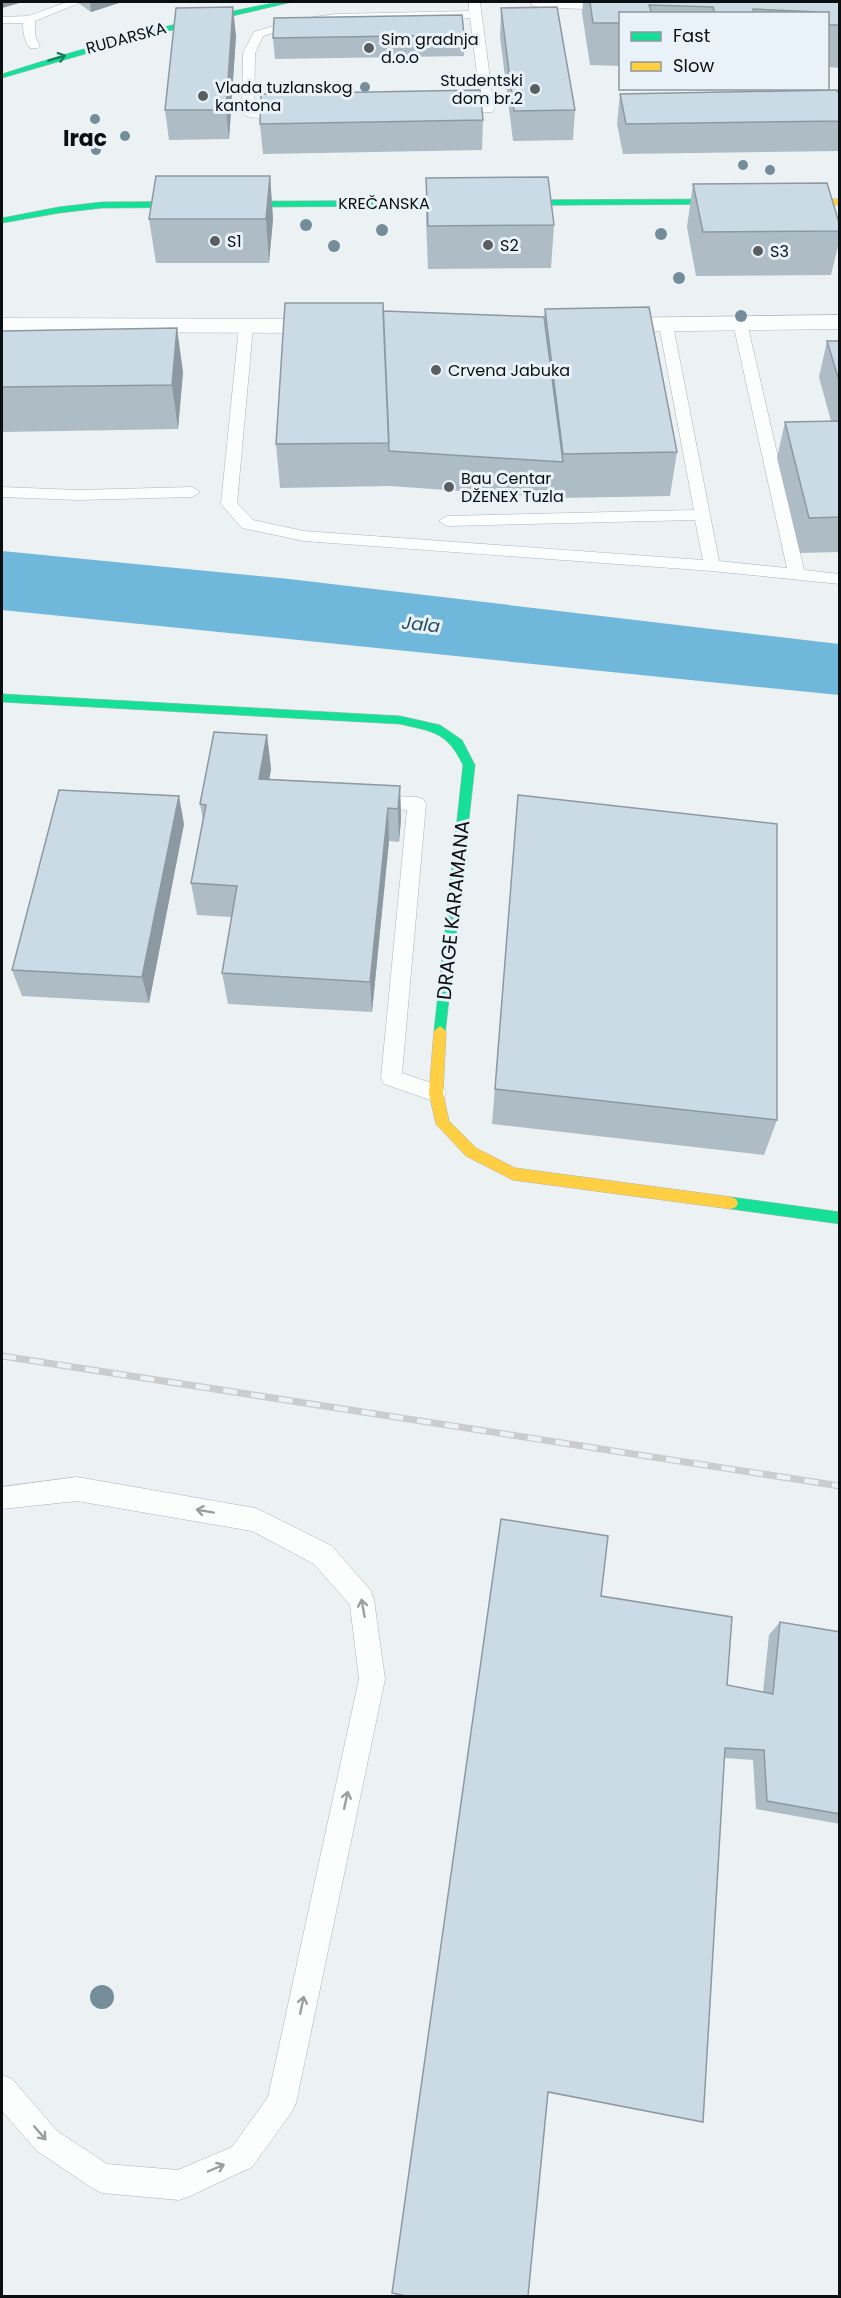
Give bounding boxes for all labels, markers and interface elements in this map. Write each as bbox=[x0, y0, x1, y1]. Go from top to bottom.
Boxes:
legend bbox=[619, 12, 829, 90]
street label: RUDARSKA bbox=[83, 16, 169, 60]
text: Fast bbox=[673, 23, 710, 48]
place label: Sim gradnja d.o.o bbox=[381, 28, 479, 69]
marker: Sim gradnja d.o.o bbox=[362, 41, 376, 55]
one-way arrow bbox=[47, 52, 66, 63]
text: Slow bbox=[673, 53, 715, 78]
place label: Studentski dom br.2 bbox=[440, 69, 523, 110]
place label: Vlada tuzlanskog kantona bbox=[215, 76, 352, 117]
marker: Studentski dom br.2 bbox=[528, 82, 542, 96]
marker: Vlada tuzlanskog kantona bbox=[196, 89, 210, 103]
district label: Irac bbox=[63, 123, 107, 154]
street label: KREČANSKA bbox=[338, 192, 430, 215]
place label: S1 bbox=[227, 230, 242, 253]
marker: S1 bbox=[208, 234, 222, 248]
place label: S2 bbox=[500, 234, 519, 257]
marker: S2 bbox=[481, 238, 495, 252]
place label: S3 bbox=[770, 240, 789, 263]
marker: S3 bbox=[751, 244, 765, 258]
place label: Crvena Jabuka bbox=[448, 359, 570, 382]
marker: Crvena Jabuka bbox=[429, 363, 443, 377]
place label: Bau Centar DŽENEX Tuzla bbox=[461, 467, 564, 508]
marker: Bau Centar DŽENEX Tuzla bbox=[442, 480, 456, 494]
water label: Jala bbox=[401, 610, 441, 638]
street label: DRAGE KARAMANA bbox=[430, 819, 476, 1001]
one-way arrow bbox=[196, 1506, 216, 1517]
one-way arrow bbox=[357, 1599, 368, 1618]
one-way arrow bbox=[341, 1791, 352, 1810]
one-way arrow bbox=[297, 1996, 308, 2016]
one-way arrow bbox=[33, 2125, 47, 2140]
one-way arrow bbox=[207, 2162, 225, 2173]

